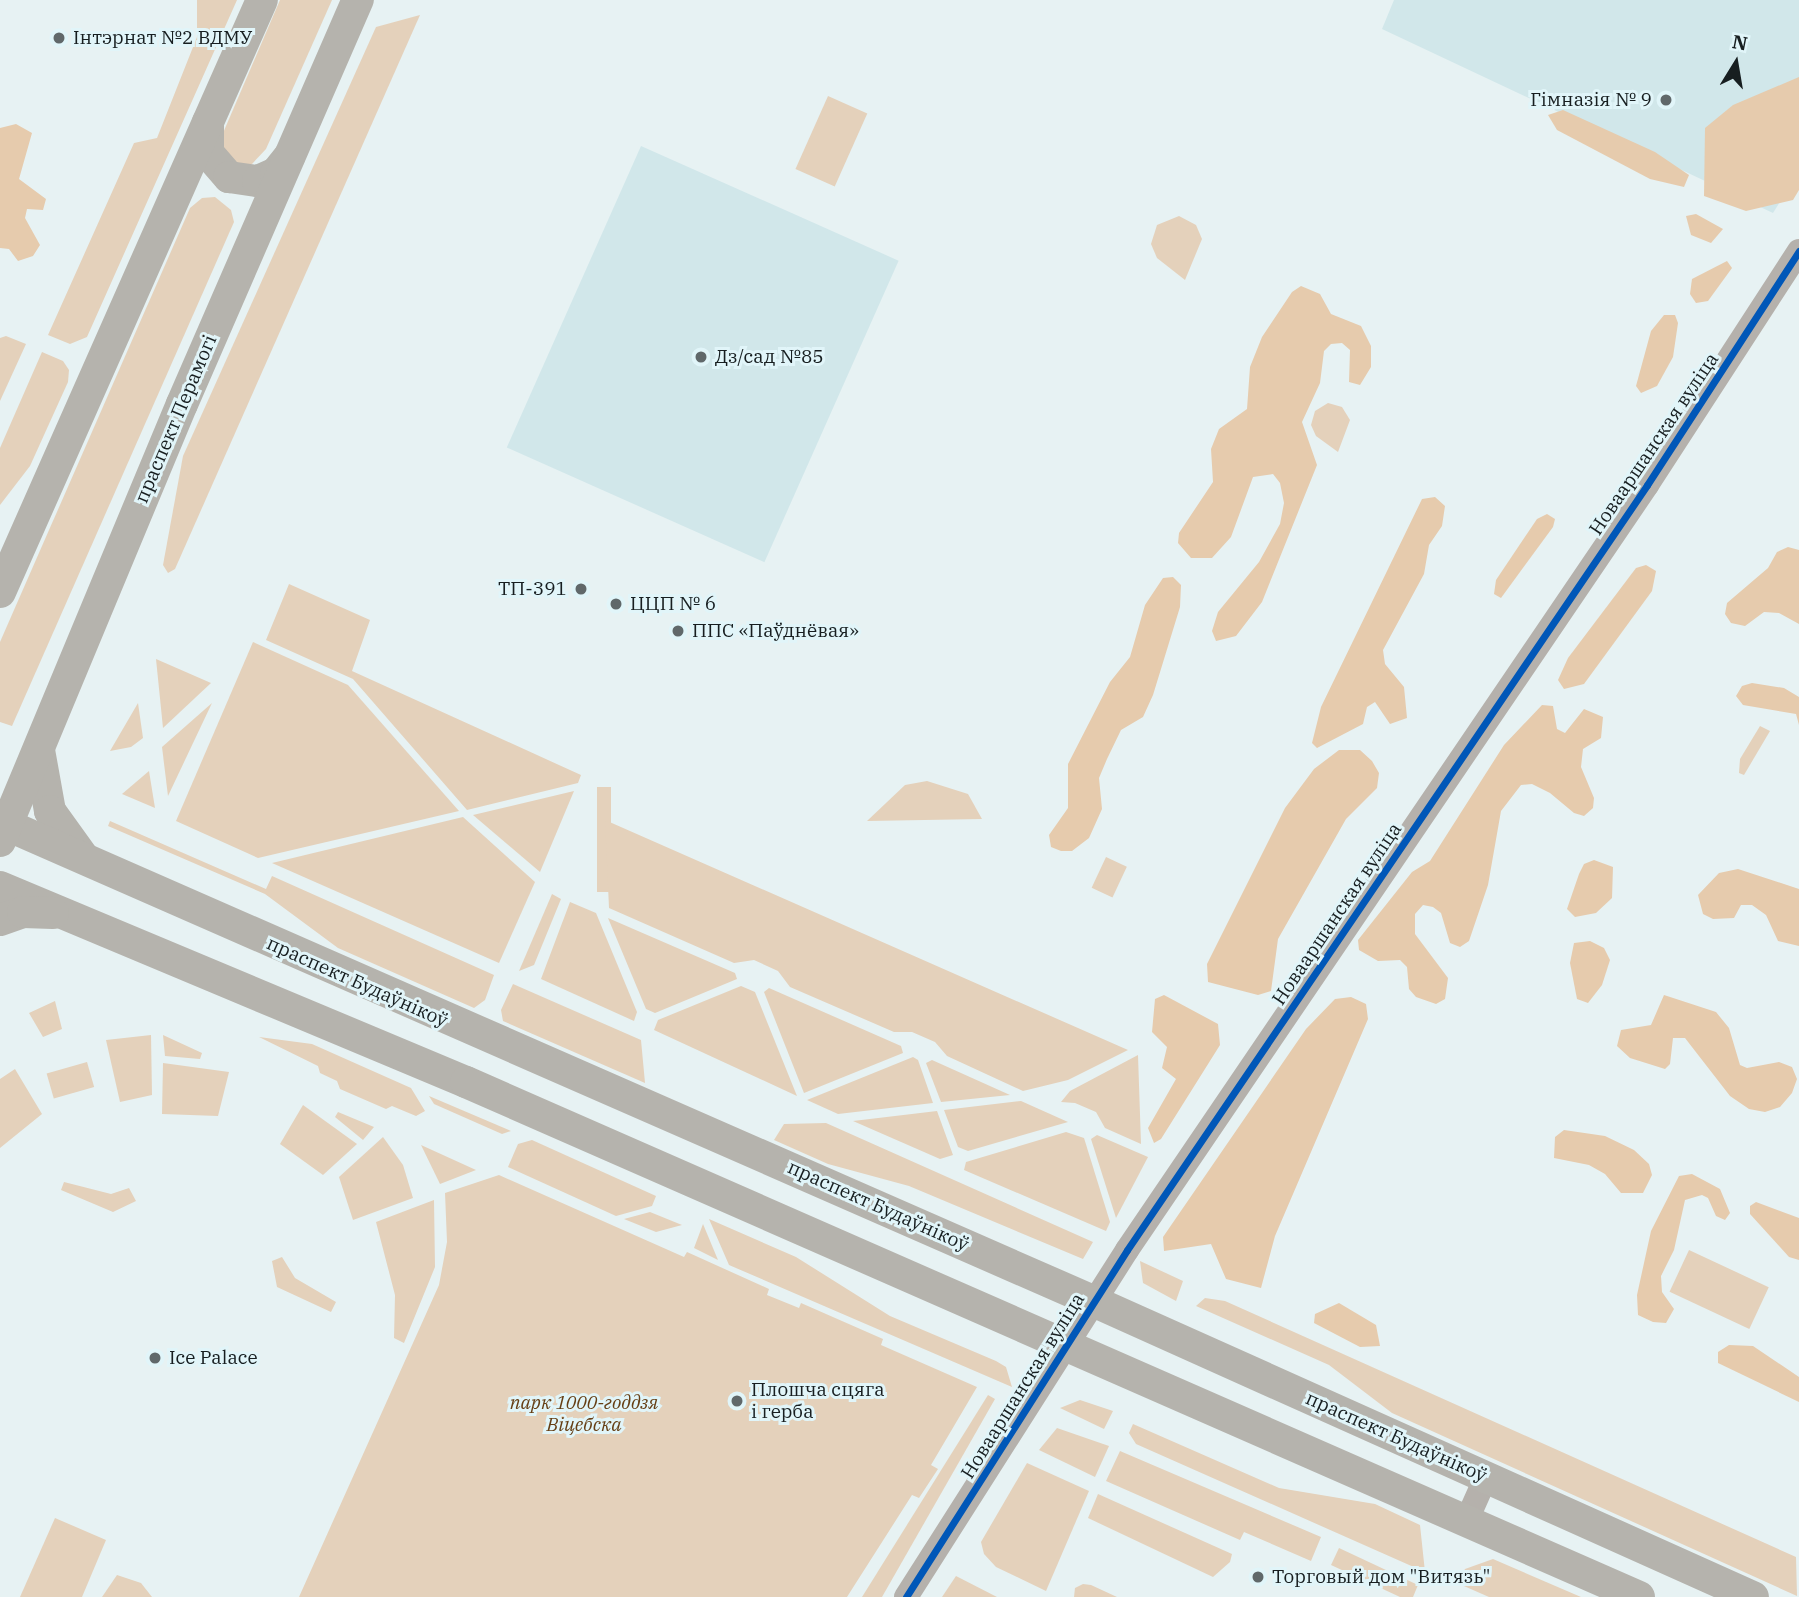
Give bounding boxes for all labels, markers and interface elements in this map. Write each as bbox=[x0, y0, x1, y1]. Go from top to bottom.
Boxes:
place label: Інтэрнат №2 ВДМУ bbox=[73, 27, 252, 49]
north arrow bbox=[1701, 28, 1771, 98]
text: N bbox=[1730, 29, 1750, 56]
marker: Інтэрнат №2 ВДМУ bbox=[51, 30, 67, 46]
place label: Гімназія № 9 bbox=[1530, 89, 1652, 111]
marker: Гімназія № 9 bbox=[1658, 92, 1674, 108]
street label: праспект Перамогі bbox=[130, 332, 222, 506]
place label: Дз/сад №85 bbox=[715, 346, 824, 368]
marker: Дз/сад №85 bbox=[693, 349, 709, 365]
street label: Новааршанская вуліца bbox=[1584, 349, 1724, 539]
place label: ТП-391 bbox=[498, 578, 567, 600]
marker: ТП-391 bbox=[573, 581, 589, 597]
place label: ЦЦП № 6 bbox=[630, 593, 716, 615]
marker: ЦЦП № 6 bbox=[608, 596, 624, 612]
place label: ППС «Паўднёвая» bbox=[692, 620, 859, 642]
marker: ППС «Паўднёвая» bbox=[670, 623, 686, 639]
street label: Новааршанская вуліца bbox=[1267, 819, 1407, 1009]
street label: праспект Будаўнікоў bbox=[263, 932, 451, 1032]
street label: праспект Будаўнікоў bbox=[784, 1156, 972, 1256]
street label: Новааршанская вуліца bbox=[956, 1289, 1090, 1483]
place label: Ice Palace bbox=[169, 1347, 258, 1369]
marker: Ice Palace bbox=[147, 1350, 163, 1366]
place label: Плошча сцяга і герба bbox=[751, 1379, 885, 1423]
street label: праспект Будаўнікоў bbox=[1302, 1387, 1490, 1487]
park label: парк 1000-годдзя Віцебска bbox=[510, 1392, 658, 1436]
marker: Плошча сцяга і герба bbox=[729, 1393, 745, 1409]
place label: Торговый дом "Витязь" bbox=[1272, 1566, 1490, 1588]
marker: Торговый дом "Витязь" bbox=[1250, 1569, 1266, 1585]

